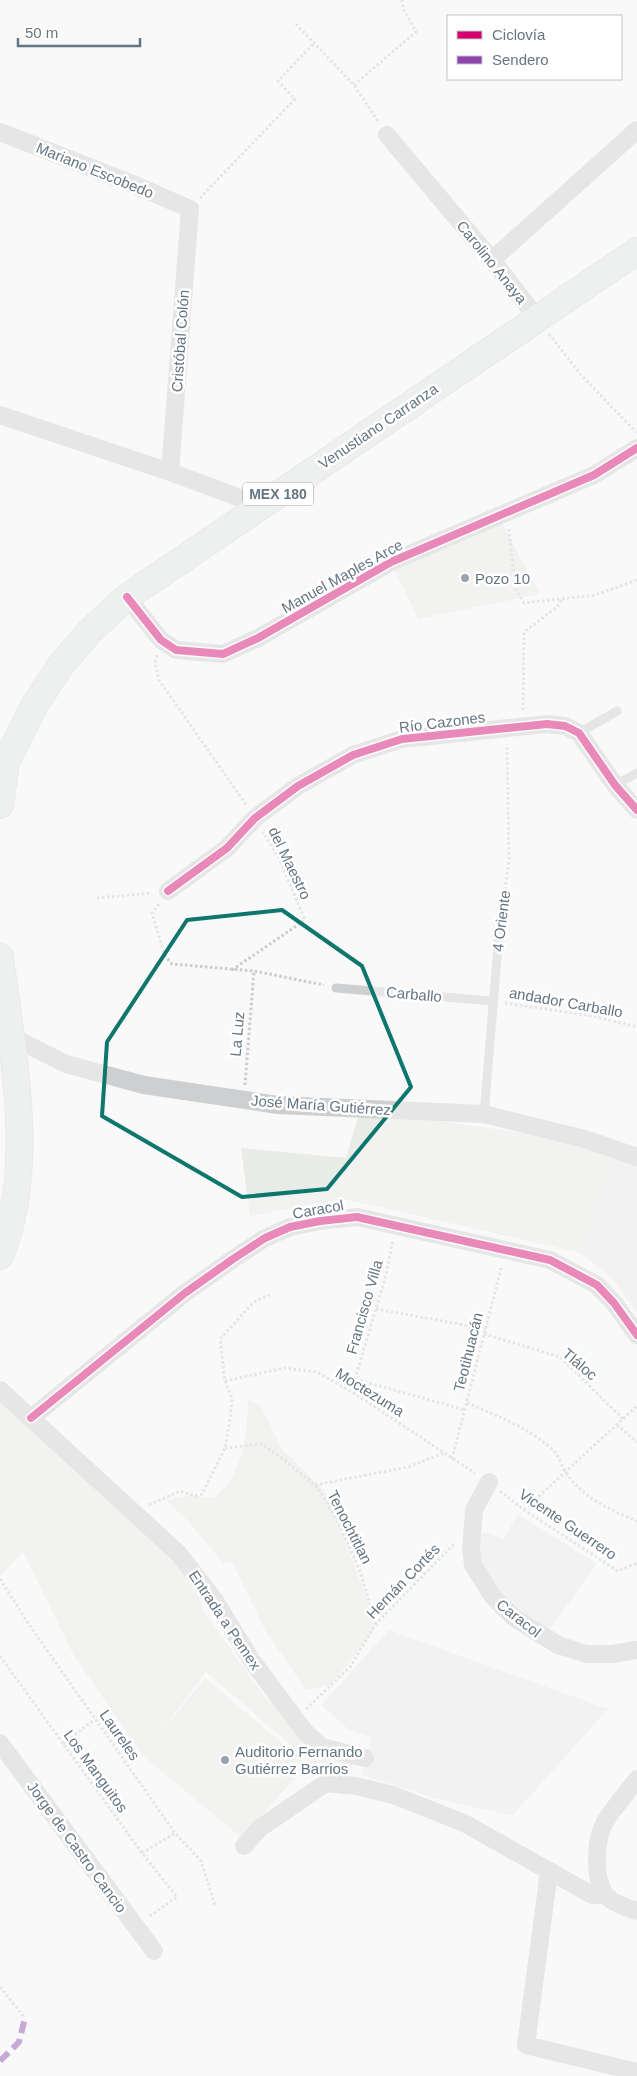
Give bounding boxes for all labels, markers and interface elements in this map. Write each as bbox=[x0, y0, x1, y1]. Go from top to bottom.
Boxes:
scale bar bbox=[18, 15, 140, 47]
legend bbox=[447, 15, 622, 80]
text: 50 m bbox=[25, 24, 58, 41]
text: Ciclovía bbox=[492, 26, 546, 43]
text: Sendero bbox=[492, 51, 549, 68]
street label: Mariano Escobedo bbox=[34, 139, 156, 201]
street label: Carolino Anaya bbox=[453, 217, 531, 307]
street label: Cristóbal Colón bbox=[168, 289, 192, 393]
street label: Venustiano Carranza bbox=[315, 379, 441, 472]
road number: MEX 180 bbox=[243, 482, 313, 506]
street label: Manuel Maples Arce bbox=[278, 536, 406, 616]
place label: Pozo 10 bbox=[475, 570, 530, 587]
marker: Pozo 10 bbox=[459, 572, 471, 584]
street label: Río Cazones bbox=[398, 708, 486, 736]
street label: del Maestro bbox=[265, 824, 315, 902]
street label: 4 Oriente bbox=[489, 889, 513, 953]
street label: Carballo bbox=[385, 983, 443, 1005]
street label: andador Carballo bbox=[508, 984, 624, 1020]
street label: La Luz bbox=[227, 1011, 247, 1057]
street label: José María Gutiérrez bbox=[251, 1092, 391, 1118]
street label: Caracol bbox=[291, 1196, 345, 1222]
street label: Francisco Villa bbox=[342, 1257, 386, 1356]
street label: Teotihuacán bbox=[450, 1311, 486, 1393]
street label: Tláloc bbox=[559, 1345, 601, 1384]
street label: Moctezuma bbox=[333, 1364, 408, 1420]
street label: Vicente Guerrero bbox=[516, 1485, 620, 1563]
street label: Tenochtitlan bbox=[324, 1487, 376, 1567]
street label: Hernán Cortés bbox=[363, 1540, 443, 1622]
street label: Entrada a Pemex bbox=[186, 1567, 265, 1673]
street label: Caracol bbox=[493, 1595, 545, 1641]
street label: Laureles bbox=[97, 1707, 143, 1763]
street label: Los Manguitos bbox=[60, 1727, 132, 1815]
place label: Auditorio Fernando Gutiérrez Barrios bbox=[235, 1743, 363, 1777]
marker: Auditorio Fernando Gutiérrez Barrios bbox=[219, 1754, 231, 1766]
street label: Jorge de Castro Cancio bbox=[24, 1778, 130, 1916]

